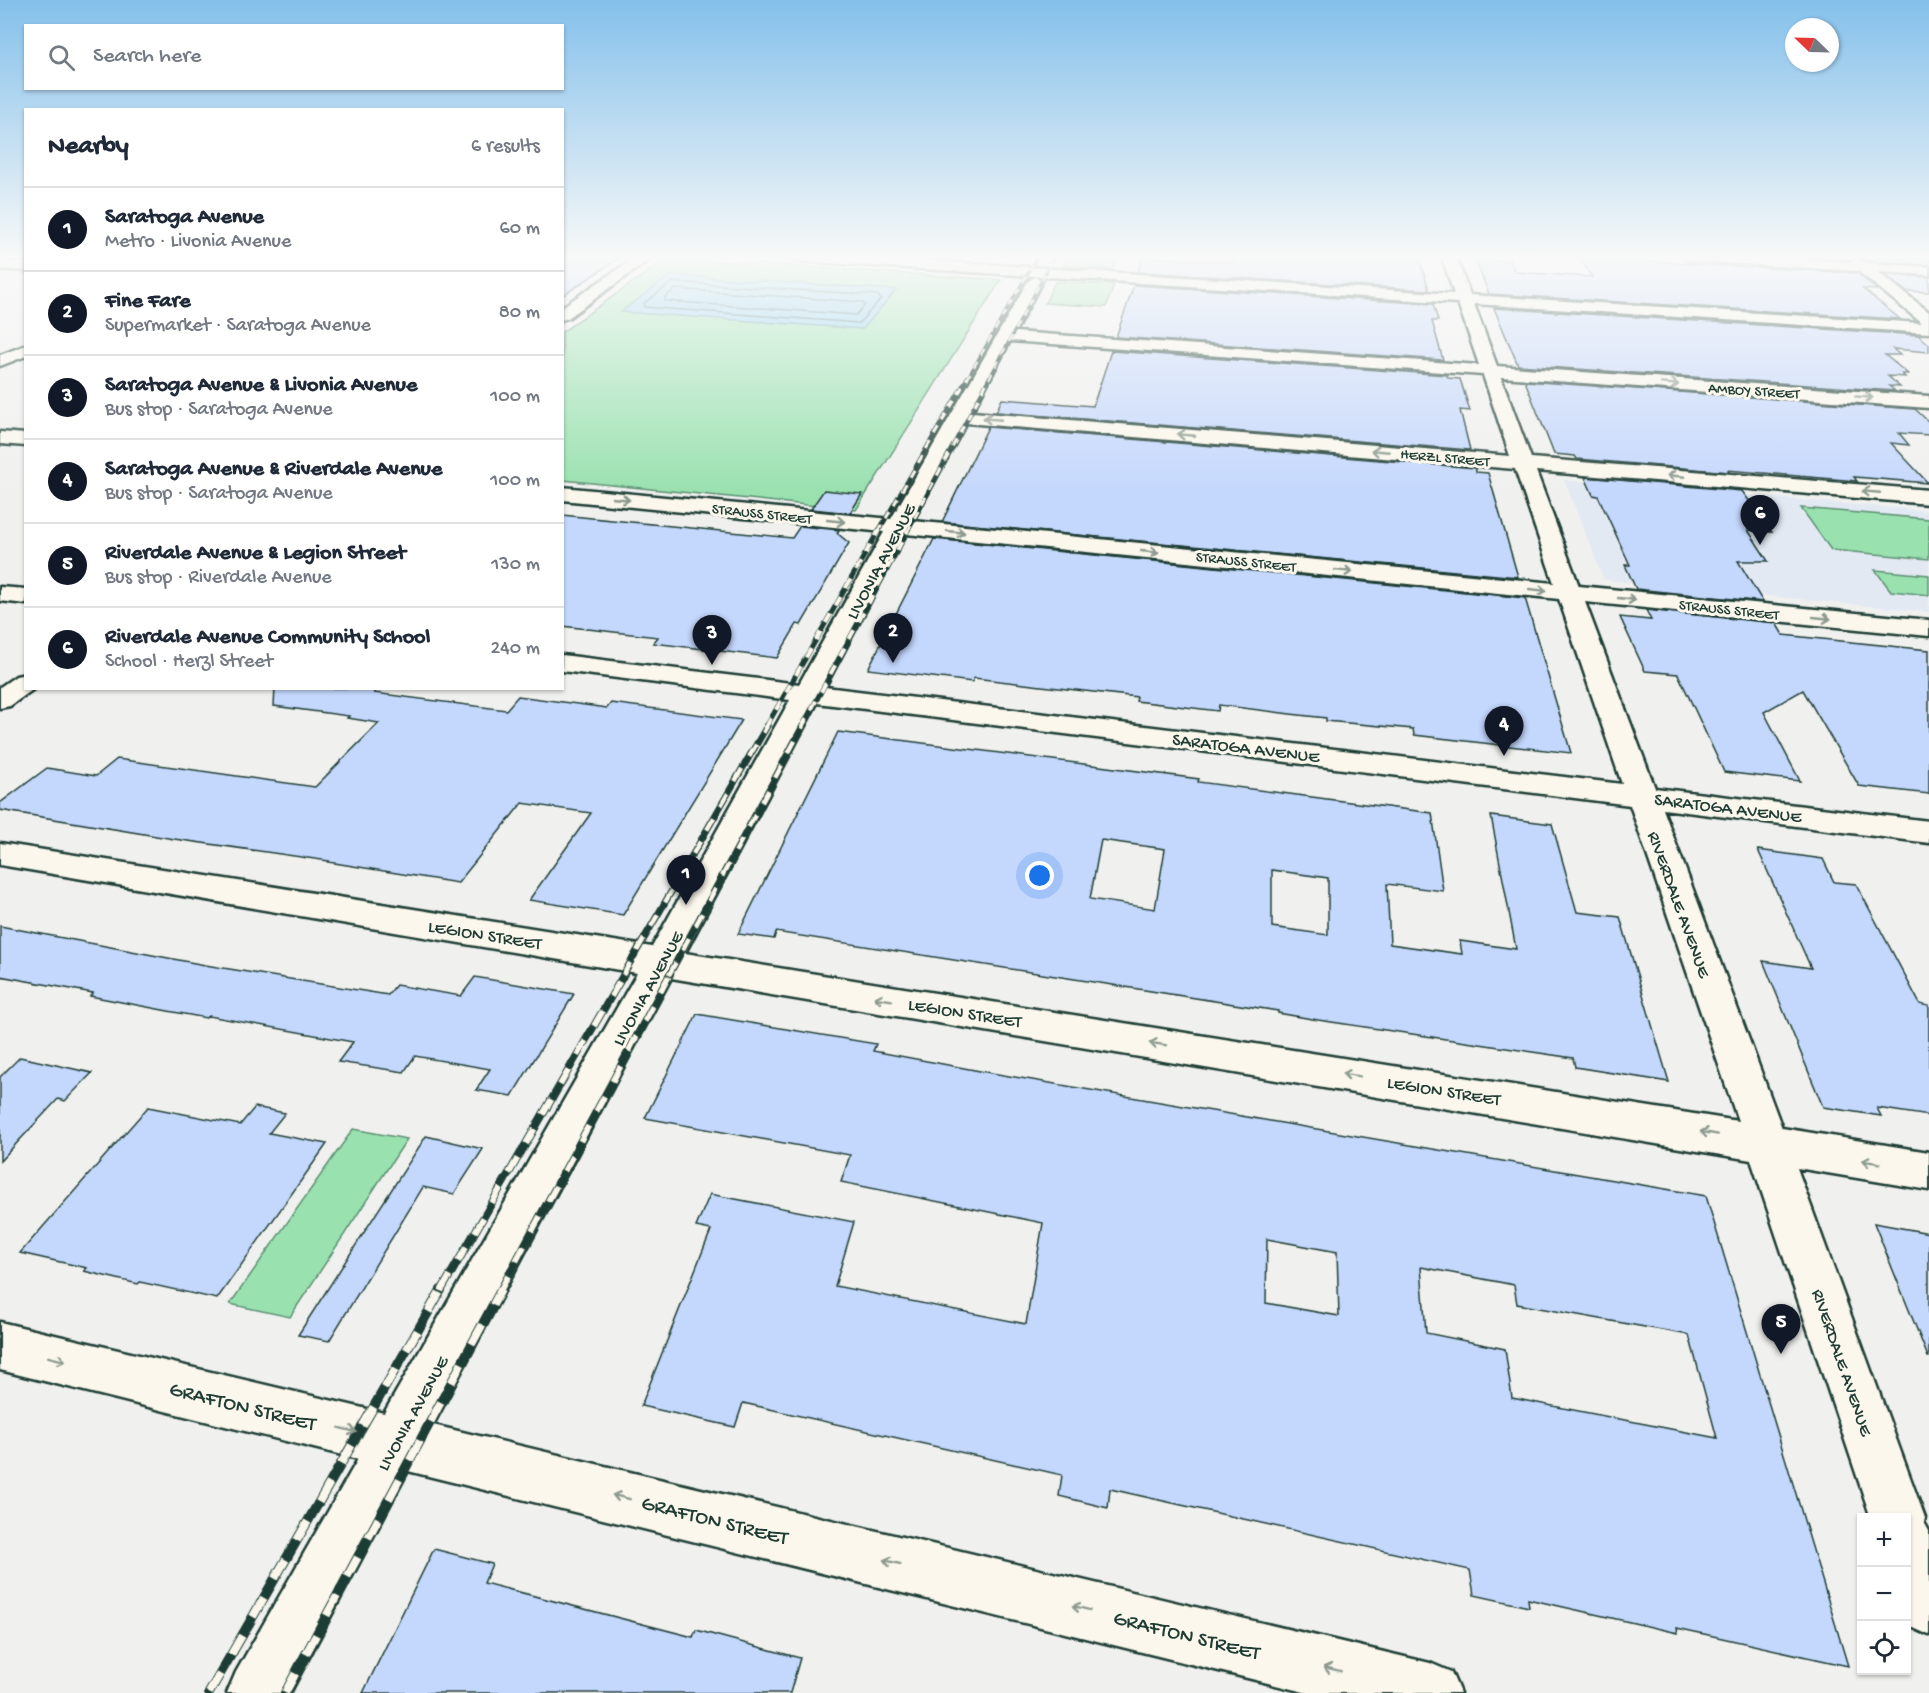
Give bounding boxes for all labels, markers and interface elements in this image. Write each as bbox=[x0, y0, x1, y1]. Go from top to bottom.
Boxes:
north arrow bbox=[1785, 18, 1839, 72]
search box bbox=[24, 24, 564, 90]
icon: search bbox=[45, 41, 78, 74]
text: Search here bbox=[93, 44, 201, 70]
text: Nearby bbox=[48, 132, 129, 163]
text: 6 results bbox=[471, 136, 540, 159]
text: Saratoga Avenue bbox=[105, 205, 264, 231]
text: 1 bbox=[63, 218, 72, 241]
text: 60 m bbox=[500, 218, 540, 241]
text: Metro · Livonia Avenue bbox=[105, 231, 291, 254]
text: Fine Fare bbox=[105, 289, 191, 315]
text: 2 bbox=[63, 302, 72, 325]
text: 80 m bbox=[499, 302, 540, 325]
text: Supermarket · Saratoga Avenue bbox=[105, 315, 371, 338]
text: Saratoga Avenue & Livonia Avenue bbox=[105, 373, 417, 399]
one-way arrow bbox=[1659, 378, 1679, 389]
street label: AMBOY STREET bbox=[1708, 380, 1801, 404]
text: 3 bbox=[62, 386, 73, 409]
text: 100 m bbox=[490, 386, 540, 409]
one-way arrow bbox=[1854, 392, 1874, 403]
text: Bus stop · Saratoga Avenue bbox=[105, 399, 333, 422]
one-way arrow bbox=[982, 414, 1002, 425]
one-way arrow bbox=[1177, 430, 1196, 441]
one-way arrow bbox=[1371, 446, 1391, 457]
street label: HERZL STREET bbox=[1399, 446, 1491, 472]
text: Saratoga Avenue & Riverdale Avenue bbox=[105, 457, 442, 483]
text: 4 bbox=[63, 470, 72, 493]
text: 100 m bbox=[490, 470, 540, 493]
one-way arrow bbox=[1667, 470, 1687, 481]
text: Bus stop · Saratoga Avenue bbox=[105, 483, 333, 506]
one-way arrow bbox=[1861, 486, 1881, 497]
one-way arrow bbox=[610, 494, 630, 505]
pin: 6 bbox=[1740, 496, 1780, 545]
street label: LIVONIA AVENUE bbox=[843, 500, 922, 624]
street label: STRAUSS STREET bbox=[711, 501, 814, 529]
one-way arrow bbox=[825, 515, 845, 526]
one-way arrow bbox=[946, 527, 965, 538]
text: Riverdale Avenue & Legion Street bbox=[105, 541, 406, 567]
one-way arrow bbox=[1140, 547, 1160, 558]
street label: STRAUSS STREET bbox=[1195, 549, 1298, 577]
text: 5 bbox=[62, 554, 73, 577]
text: 130 m bbox=[491, 554, 540, 577]
one-way arrow bbox=[1334, 566, 1354, 577]
text: Bus stop · Riverdale Avenue bbox=[105, 567, 332, 590]
one-way arrow bbox=[1528, 585, 1548, 596]
one-way arrow bbox=[1617, 594, 1637, 605]
street label: STRAUSS STREET bbox=[1678, 597, 1781, 625]
one-way arrow bbox=[1811, 613, 1831, 624]
pin: 2 bbox=[874, 614, 912, 663]
pin: 3 bbox=[692, 616, 732, 665]
text: Riverdale Avenue Community School bbox=[105, 625, 430, 651]
text: 6 bbox=[62, 638, 73, 661]
text: 240 m bbox=[490, 638, 540, 661]
text: School · Herzl Street bbox=[105, 651, 273, 674]
pin: 4 bbox=[1484, 706, 1524, 756]
street label: SARATOGA AVENUE bbox=[1171, 730, 1321, 769]
street label: SARATOGA AVENUE bbox=[1653, 790, 1803, 829]
street label: RIVERDALE AVENUE bbox=[1641, 829, 1714, 982]
pin: 1 bbox=[666, 856, 706, 905]
your location bbox=[1025, 861, 1054, 890]
street label: LEGION STREET bbox=[426, 917, 544, 956]
street label: LIVONIA AVENUE bbox=[609, 927, 690, 1050]
one-way arrow bbox=[874, 993, 893, 1004]
street label: LEGION STREET bbox=[906, 995, 1024, 1034]
one-way arrow bbox=[1149, 1038, 1169, 1049]
one-way arrow bbox=[1342, 1069, 1361, 1080]
street label: LEGION STREET bbox=[1385, 1073, 1503, 1112]
one-way arrow bbox=[1700, 1128, 1720, 1139]
one-way arrow bbox=[1862, 1156, 1882, 1167]
street label: RIVERDALE AVENUE bbox=[1806, 1287, 1876, 1440]
pin: 5 bbox=[1762, 1304, 1800, 1354]
street label: LIVONIA AVENUE bbox=[374, 1352, 455, 1475]
one-way arrow bbox=[47, 1354, 66, 1366]
street label: GRAFTON STREET bbox=[166, 1378, 319, 1439]
one-way arrow bbox=[339, 1425, 358, 1437]
one-way arrow bbox=[611, 1490, 630, 1502]
street label: GRAFTON STREET bbox=[638, 1492, 791, 1553]
map controls bbox=[1857, 1513, 1911, 1675]
button: + bbox=[1857, 1513, 1911, 1567]
one-way arrow bbox=[882, 1556, 901, 1568]
button: − bbox=[1857, 1567, 1911, 1621]
one-way arrow bbox=[1072, 1602, 1091, 1614]
street label: GRAFTON STREET bbox=[1110, 1607, 1263, 1668]
button: locate bbox=[1857, 1621, 1911, 1675]
one-way arrow bbox=[1323, 1663, 1342, 1675]

